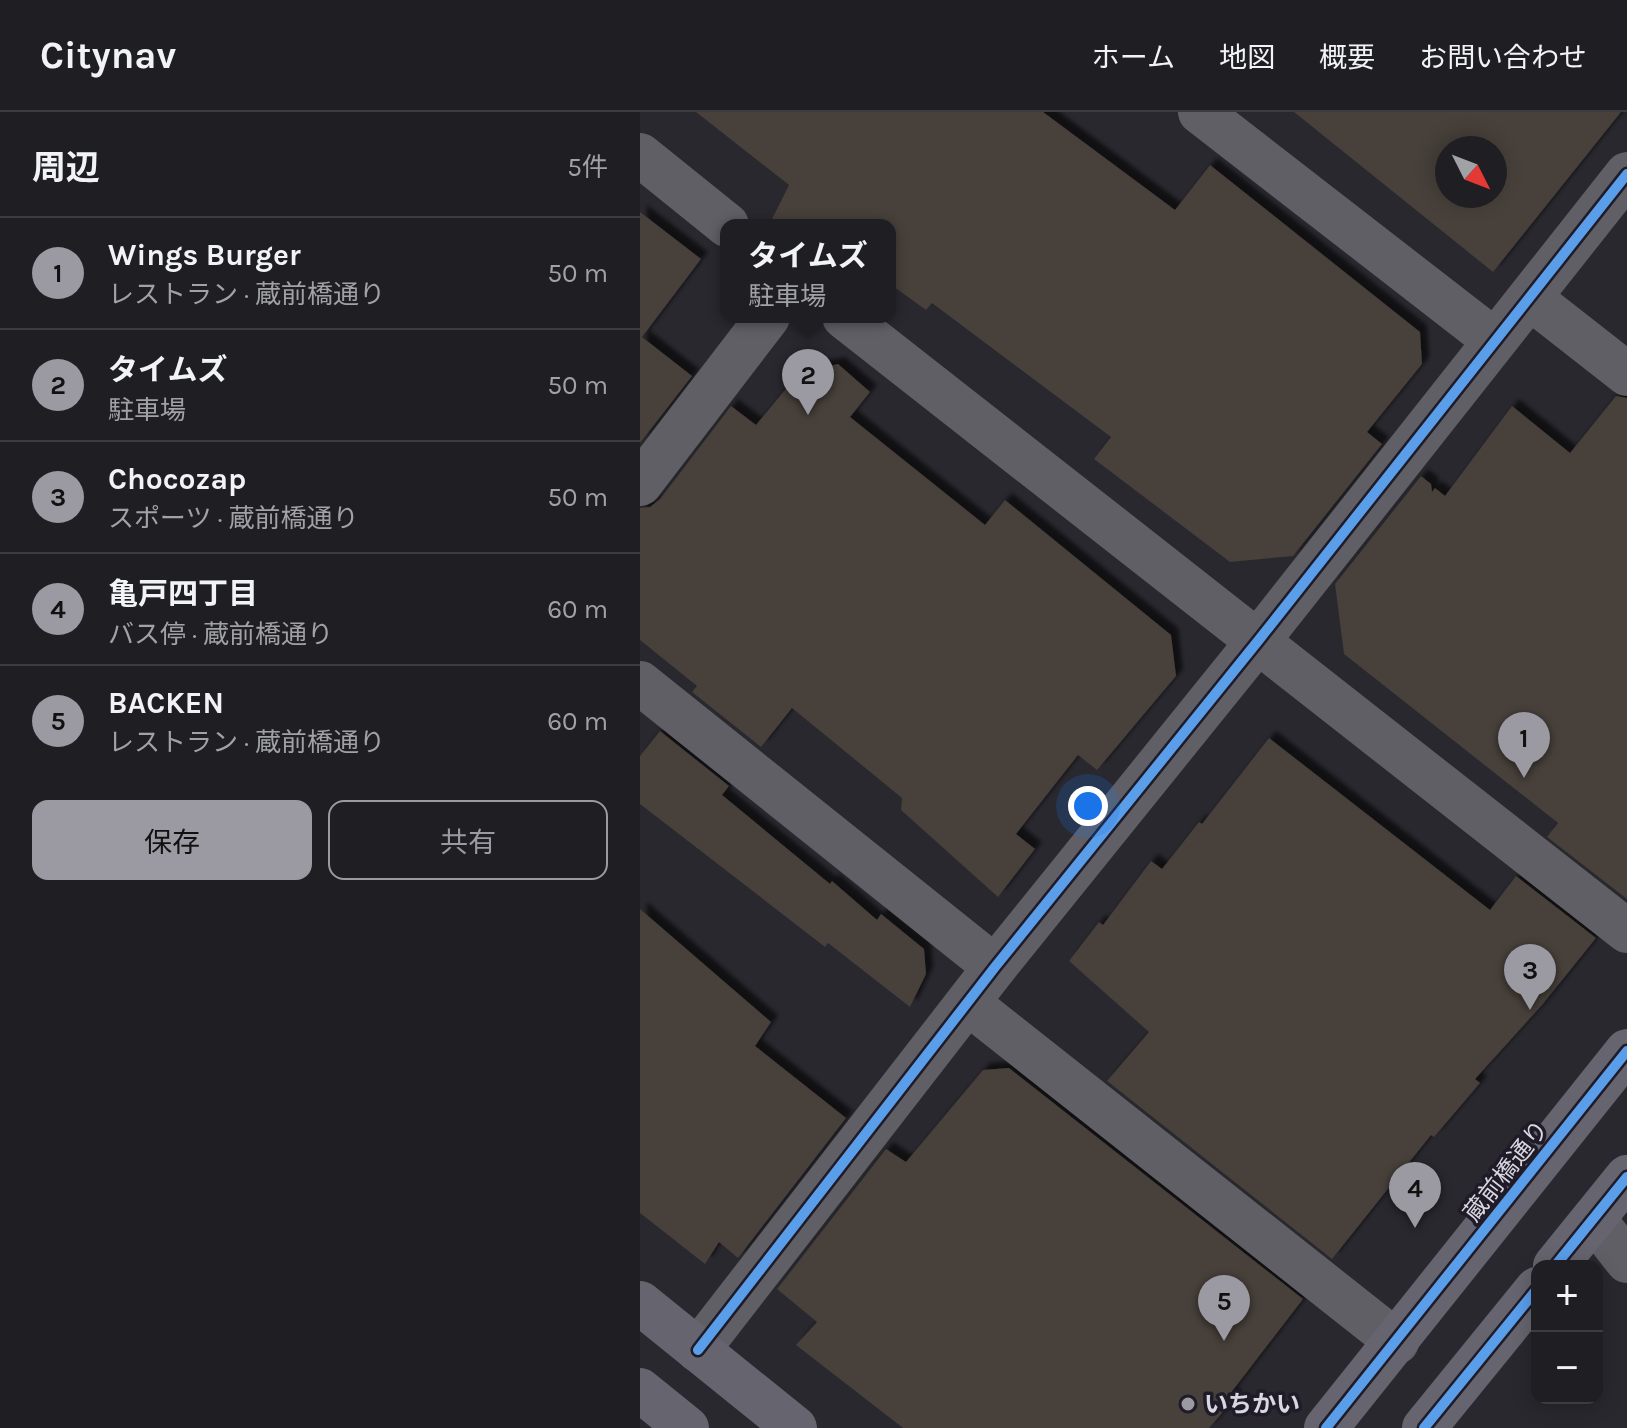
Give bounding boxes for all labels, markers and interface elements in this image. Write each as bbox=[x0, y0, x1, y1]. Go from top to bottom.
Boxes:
text: Citynav bbox=[40, 33, 176, 78]
text: ホーム bbox=[1092, 41, 1175, 74]
text: 地図 bbox=[1219, 41, 1275, 74]
text: 概要 bbox=[1319, 41, 1375, 74]
text: お問い合わせ bbox=[1419, 41, 1587, 74]
north arrow bbox=[1435, 136, 1507, 208]
text: 周辺 bbox=[32, 148, 100, 188]
text: 5件 bbox=[567, 152, 608, 183]
popup bbox=[720, 219, 896, 323]
text: Wings Burger bbox=[108, 237, 301, 273]
text: タイムズ bbox=[748, 238, 868, 274]
text: 1 bbox=[53, 258, 63, 289]
text: 50 m bbox=[547, 258, 608, 289]
text: レストラン · 蔵前橋通り bbox=[108, 279, 385, 310]
text: 駐車場 bbox=[748, 281, 826, 312]
pin: 2 bbox=[782, 349, 834, 415]
text: タイムズ bbox=[108, 352, 227, 388]
text: 2 bbox=[50, 370, 66, 401]
text: 50 m bbox=[547, 370, 608, 401]
text: 駐車場 bbox=[108, 395, 186, 426]
text: Chocozap bbox=[108, 461, 246, 497]
text: 3 bbox=[50, 482, 66, 513]
text: 50 m bbox=[547, 482, 608, 513]
text: スポーツ · 蔵前橋通り bbox=[108, 503, 358, 534]
text: 亀戸四丁目 bbox=[108, 576, 258, 612]
text: 4 bbox=[50, 594, 66, 625]
text: 60 m bbox=[547, 594, 608, 625]
text: バス停 · 蔵前橋通り bbox=[108, 619, 333, 650]
text: BACKEN bbox=[108, 685, 224, 721]
text: 5 bbox=[50, 706, 66, 737]
text: 60 m bbox=[547, 706, 608, 737]
pin: 1 bbox=[1498, 712, 1550, 778]
text: レストラン · 蔵前橋通り bbox=[108, 727, 385, 758]
your location bbox=[1068, 786, 1108, 826]
button: 保存 bbox=[32, 800, 312, 880]
button: 共有 bbox=[328, 800, 608, 880]
pin: 3 bbox=[1504, 944, 1556, 1010]
street label: 蔵前橋通り bbox=[1458, 1115, 1554, 1227]
pin: 4 bbox=[1389, 1162, 1441, 1228]
map controls bbox=[1531, 1260, 1603, 1404]
button: + bbox=[1531, 1260, 1603, 1332]
pin: 5 bbox=[1198, 1275, 1250, 1341]
button: − bbox=[1531, 1332, 1603, 1404]
place label: いちかい bbox=[1204, 1390, 1300, 1418]
marker: いちかい bbox=[1179, 1395, 1197, 1413]

